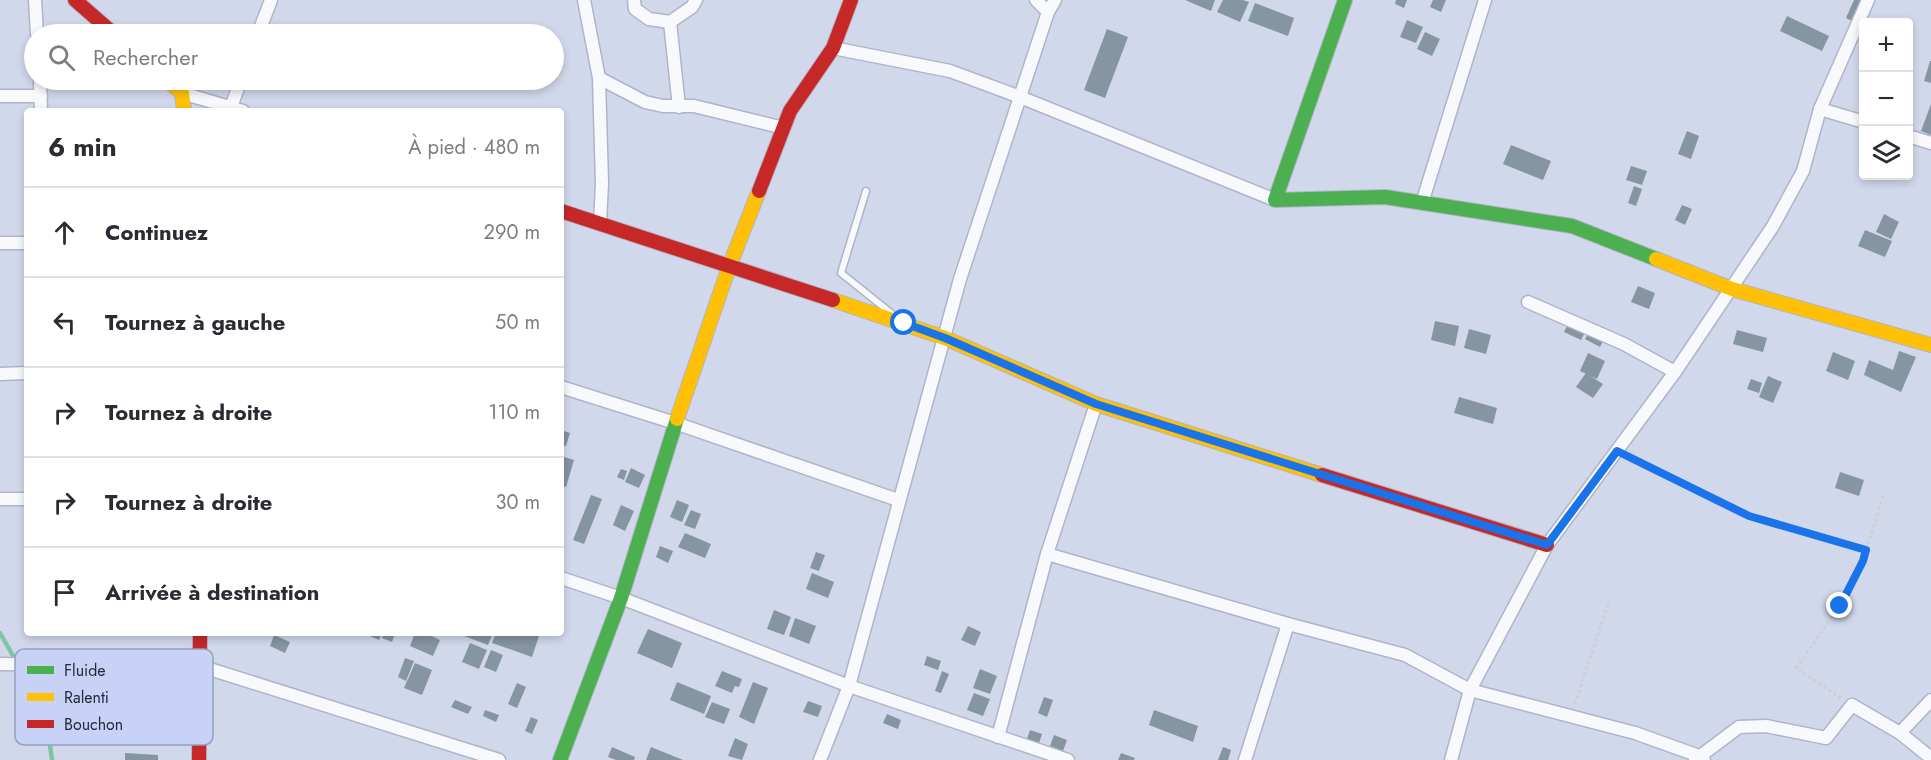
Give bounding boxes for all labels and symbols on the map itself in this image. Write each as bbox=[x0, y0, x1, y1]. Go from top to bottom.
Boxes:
route start bbox=[890, 309, 916, 335]
route end bbox=[1826, 592, 1852, 618]
legend bbox=[15, 649, 213, 745]
text: Fluide bbox=[64, 659, 106, 682]
text: Ralenti bbox=[64, 686, 109, 709]
text: Bouchon bbox=[64, 713, 123, 736]

